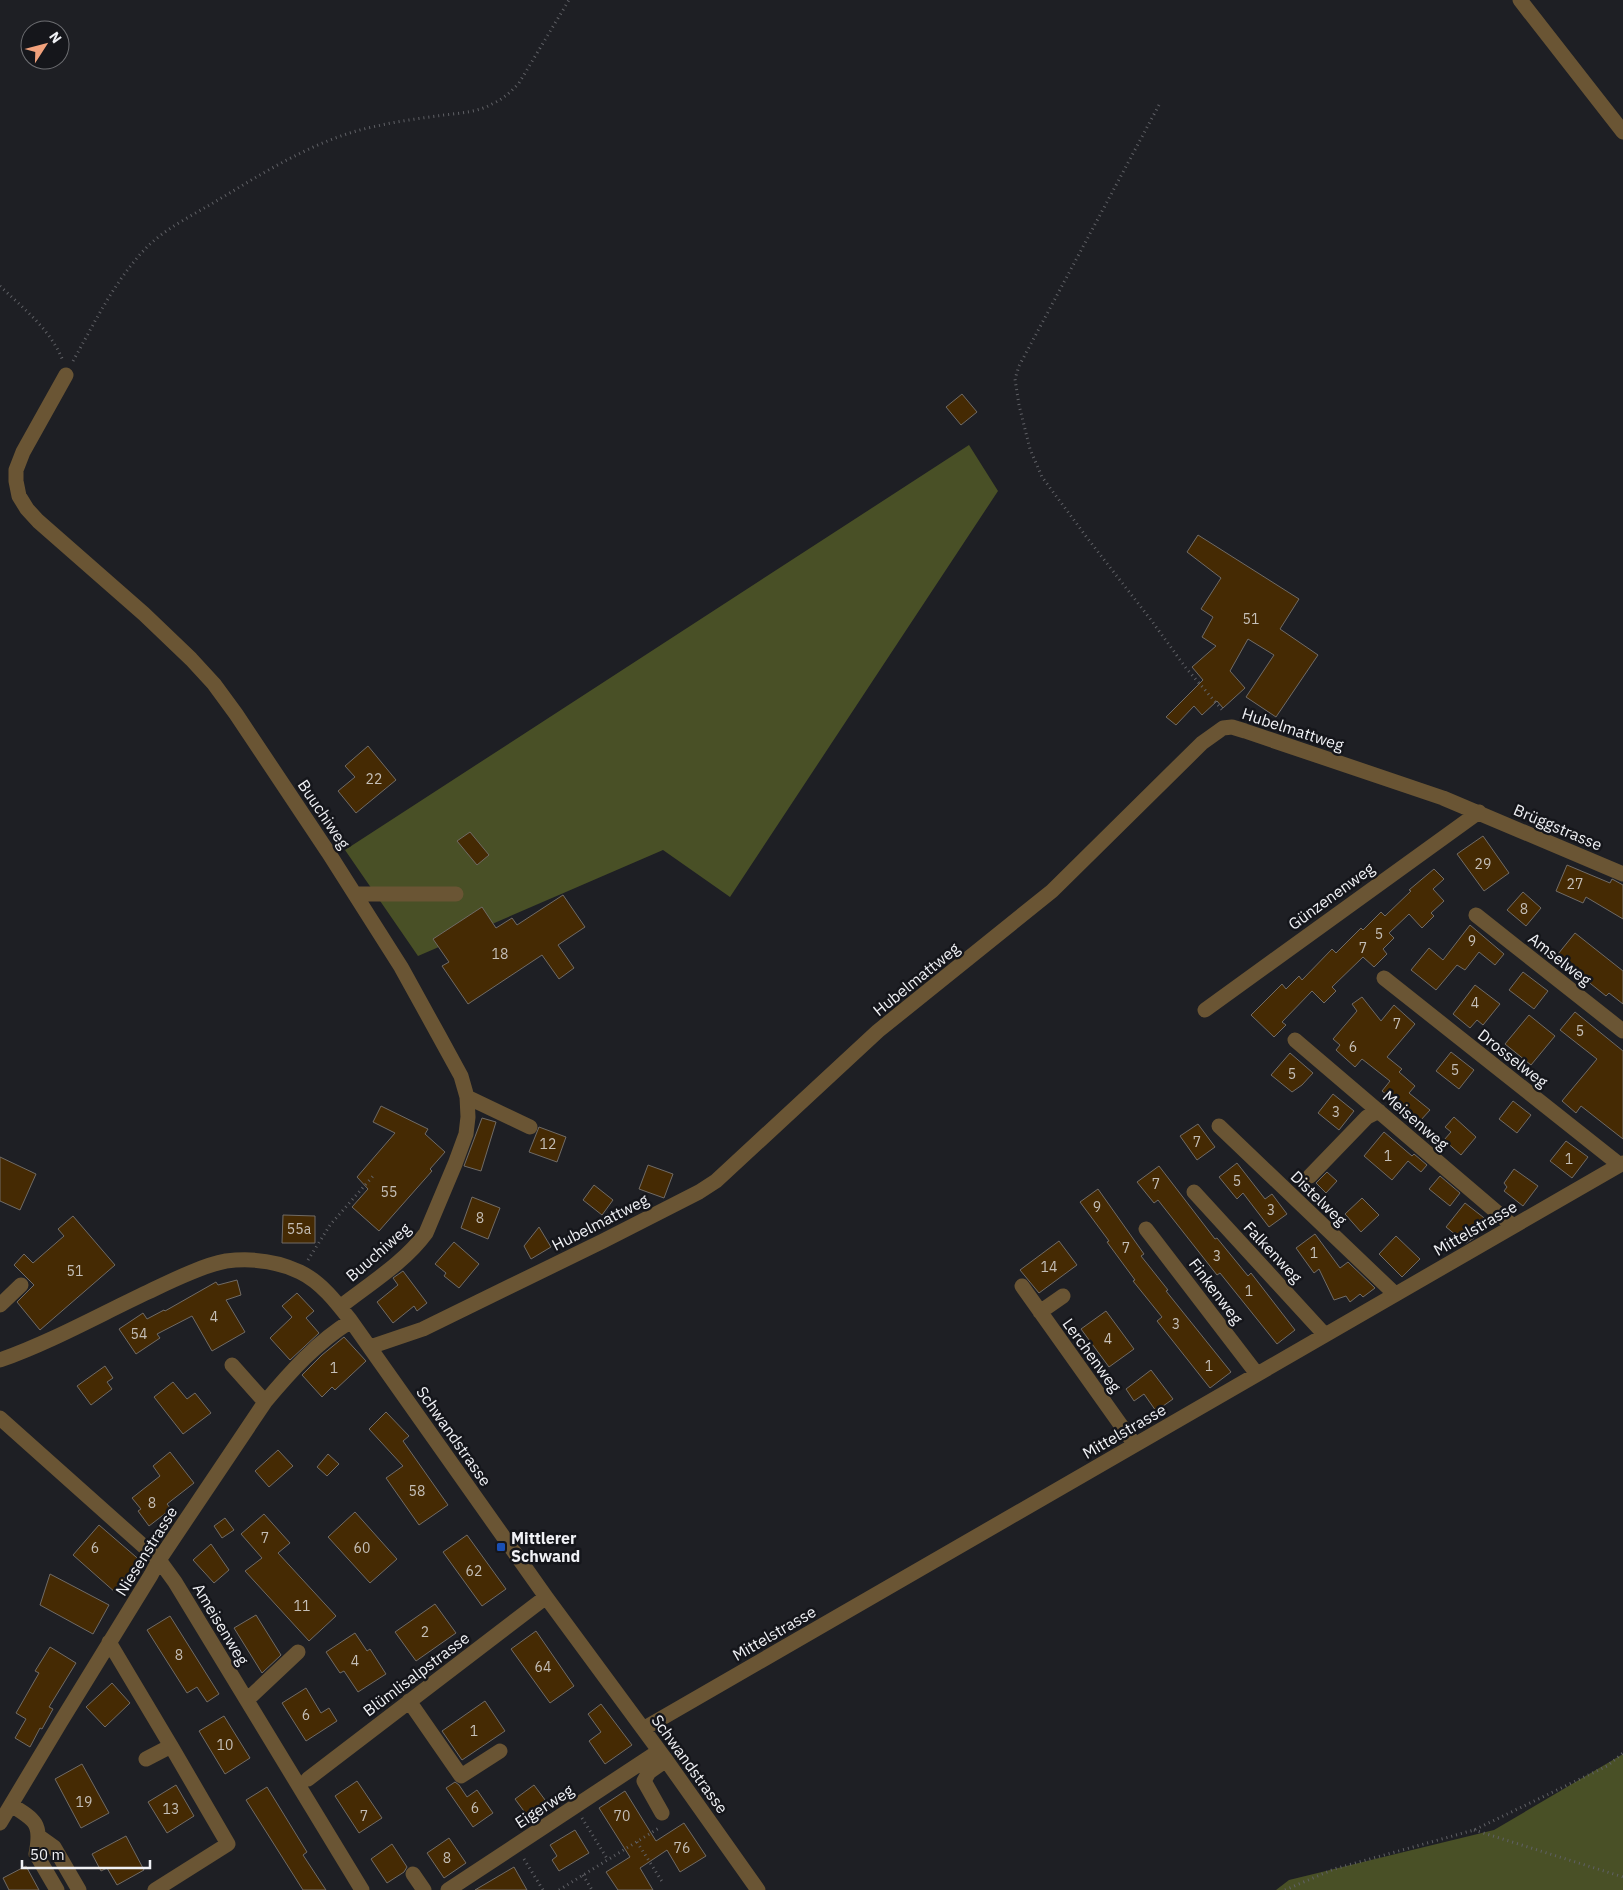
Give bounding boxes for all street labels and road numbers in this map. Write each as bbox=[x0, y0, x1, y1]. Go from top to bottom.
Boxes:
street label: Hubelmattweg bbox=[1240, 703, 1347, 755]
street label: Buuchiweg bbox=[294, 776, 355, 853]
street label: Brüggstrasse bbox=[1511, 799, 1605, 855]
street label: Günzenenweg bbox=[1284, 858, 1378, 934]
street label: Amselweg bbox=[1524, 928, 1596, 990]
street label: Hubelmattweg bbox=[869, 938, 964, 1020]
street label: Drosselweg bbox=[1474, 1024, 1552, 1092]
street label: Meisenweg bbox=[1379, 1086, 1453, 1154]
street label: Distelweg bbox=[1287, 1166, 1352, 1230]
street label: Hubelmattweg bbox=[548, 1189, 652, 1255]
street label: Mittelstrasse bbox=[1430, 1196, 1520, 1260]
street label: Falkenweg bbox=[1240, 1217, 1307, 1287]
street label: Buuchiweg bbox=[342, 1218, 415, 1286]
street label: Finkenweg bbox=[1185, 1254, 1248, 1328]
street label: Lerchenweg bbox=[1058, 1314, 1126, 1396]
street label: Schwandstrasse bbox=[412, 1382, 496, 1490]
street label: Mittelstrasse bbox=[1079, 1399, 1169, 1463]
street label: Niesenstrasse bbox=[111, 1502, 182, 1599]
street label: Ameisenweg bbox=[189, 1579, 254, 1669]
street label: Mittelstrasse bbox=[729, 1601, 819, 1665]
street label: Blümlisalpstrasse bbox=[359, 1627, 473, 1721]
street label: Schwandstrasse bbox=[647, 1711, 733, 1818]
street label: Eigerweg bbox=[511, 1779, 578, 1832]

